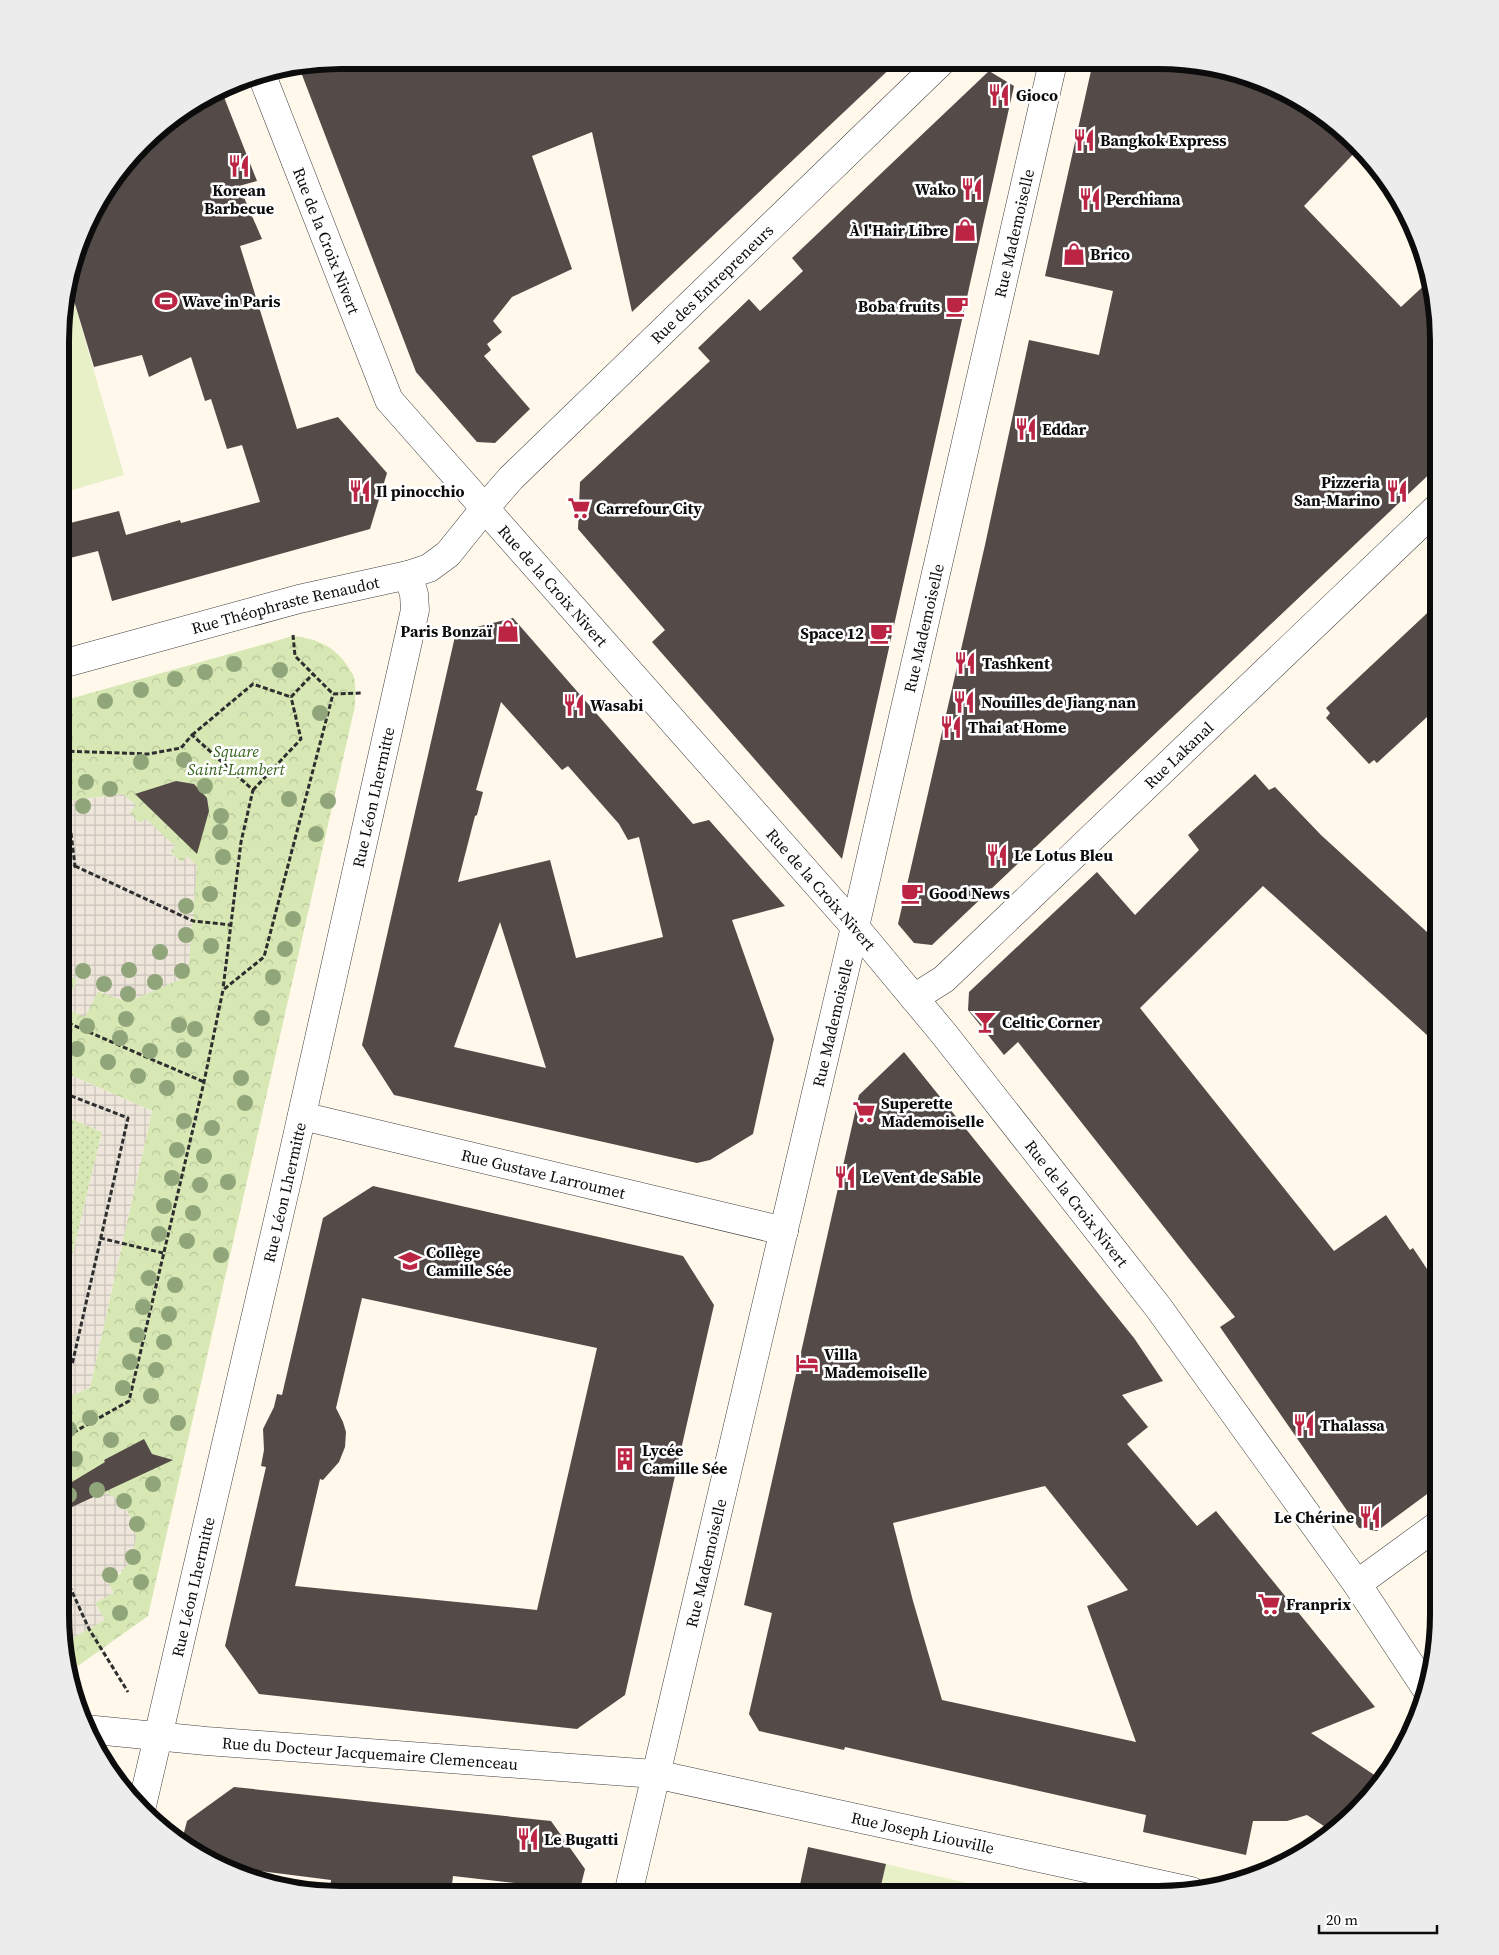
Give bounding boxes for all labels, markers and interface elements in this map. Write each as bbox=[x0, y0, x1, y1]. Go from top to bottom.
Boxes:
restaurant icon: Gioco bbox=[986, 82, 1012, 108]
place label: Gioco bbox=[1016, 84, 1058, 106]
restaurant icon: Bangkok Express bbox=[1071, 127, 1097, 153]
place label: Bangkok Express bbox=[1100, 129, 1227, 151]
restaurant icon: Korean Barbecue bbox=[226, 153, 252, 179]
street label: Rue de la Croix Nivert bbox=[288, 164, 366, 318]
street label: Rue Mademoiselle bbox=[988, 167, 1039, 300]
restaurant icon: Wako bbox=[959, 176, 985, 202]
place label: Wako bbox=[915, 178, 956, 200]
place label: Korean Barbecue bbox=[204, 179, 274, 219]
restaurant icon: Perchiana bbox=[1077, 186, 1103, 212]
place label: Perchiana bbox=[1106, 188, 1181, 210]
shop icon: À l'Hair Libre bbox=[952, 217, 978, 243]
street label: Rue des Entrepreneurs bbox=[645, 219, 778, 348]
place label: À l'Hair Libre bbox=[849, 219, 948, 241]
shop icon: Brico bbox=[1061, 241, 1087, 267]
place label: Brico bbox=[1090, 243, 1130, 265]
sports icon: Wave in Paris bbox=[153, 288, 179, 314]
place label: Wave in Paris bbox=[182, 290, 280, 312]
cafe icon: Boba fruits bbox=[944, 293, 970, 319]
place label: Boba fruits bbox=[858, 295, 940, 317]
restaurant icon: Eddar bbox=[1013, 416, 1039, 442]
place label: Eddar bbox=[1042, 418, 1087, 440]
place label: Pizzeria San-Marino bbox=[1294, 471, 1380, 511]
restaurant icon: Il pinocchio bbox=[347, 478, 373, 504]
restaurant icon: Pizzeria San-Marino bbox=[1384, 478, 1410, 504]
place label: Il pinocchio bbox=[376, 480, 465, 502]
supermarket icon: Carrefour City bbox=[566, 495, 592, 521]
place label: Carrefour City bbox=[596, 497, 702, 519]
street label: Rue de la Croix Nivert bbox=[493, 520, 614, 652]
street label: Rue Mademoiselle bbox=[898, 561, 949, 695]
street label: Rue Théophraste Renaudot bbox=[189, 570, 382, 639]
shop icon: Paris Bonzaï bbox=[495, 618, 521, 644]
place label: Paris Bonzaï bbox=[400, 620, 493, 642]
cafe icon: Space 12 bbox=[868, 620, 894, 646]
place label: Space 12 bbox=[800, 622, 864, 644]
restaurant icon: Tashkent bbox=[952, 650, 978, 676]
place label: Tashkent bbox=[982, 652, 1050, 674]
restaurant icon: Nouilles de Jiang nan bbox=[951, 689, 977, 715]
place label: Nouilles de Jiang nan bbox=[981, 691, 1136, 713]
restaurant icon: Wasabi bbox=[561, 692, 587, 718]
place label: Wasabi bbox=[590, 694, 643, 716]
restaurant icon: Thai at Home bbox=[938, 714, 964, 740]
place label: Thai at Home bbox=[968, 716, 1066, 738]
street label: Rue Lakanal bbox=[1139, 716, 1218, 793]
street label: Rue Léon Lhermitte bbox=[347, 725, 399, 870]
park label: Square Saint-Lambert bbox=[187, 740, 285, 780]
street label: Rue de la Croix Nivert bbox=[762, 823, 881, 956]
restaurant icon: Le Lotus Bleu bbox=[984, 842, 1010, 868]
place label: Le Lotus Bleu bbox=[1014, 844, 1113, 866]
cafe icon: Good News bbox=[899, 880, 925, 906]
place label: Good News bbox=[929, 882, 1010, 904]
street label: Rue Mademoiselle bbox=[807, 956, 858, 1089]
bar icon: Celtic Corner bbox=[972, 1009, 998, 1035]
place label: Celtic Corner bbox=[1002, 1011, 1100, 1033]
place label: Superette Mademoiselle bbox=[881, 1092, 984, 1132]
supermarket icon: Superette Mademoiselle bbox=[851, 1099, 877, 1125]
street label: Rue Léon Lhermitte bbox=[257, 1120, 311, 1265]
street label: Rue de la Croix Nivert bbox=[1020, 1135, 1134, 1272]
street label: Rue Gustave Larroumet bbox=[459, 1143, 628, 1204]
restaurant icon: Le Vent de Sable bbox=[832, 1164, 858, 1190]
place label: Le Vent de Sable bbox=[862, 1166, 981, 1188]
place label: Collège Camille Sée bbox=[426, 1241, 511, 1281]
school or university icon: Collège Camille Sée bbox=[397, 1248, 423, 1274]
place label: Villa Mademoiselle bbox=[824, 1343, 927, 1383]
hotel icon: Villa Mademoiselle bbox=[794, 1350, 820, 1376]
restaurant icon: Thalassa bbox=[1291, 1412, 1317, 1438]
place label: Thalassa bbox=[1320, 1414, 1385, 1436]
place label: Lycée Camille Sée bbox=[642, 1439, 727, 1479]
building icon: Lycée Camille Sée bbox=[612, 1446, 638, 1472]
street label: Rue Mademoiselle bbox=[680, 1496, 731, 1630]
restaurant icon: Le Chérine bbox=[1357, 1504, 1383, 1530]
place label: Le Chérine bbox=[1274, 1506, 1354, 1528]
street label: Rue Léon Lhermitte bbox=[166, 1515, 220, 1659]
supermarket icon: Franprix bbox=[1256, 1591, 1282, 1617]
place label: Franprix bbox=[1286, 1593, 1351, 1615]
street label: Rue du Docteur Jacquemaire Clemenceau bbox=[221, 1731, 519, 1775]
street label: Rue Joseph Liouville bbox=[849, 1806, 996, 1859]
restaurant icon: Le Bugatti bbox=[515, 1826, 541, 1852]
place label: Le Bugatti bbox=[544, 1828, 618, 1850]
scale bar bbox=[1319, 1902, 1436, 1934]
text: 20 m bbox=[1326, 1909, 1358, 1930]

